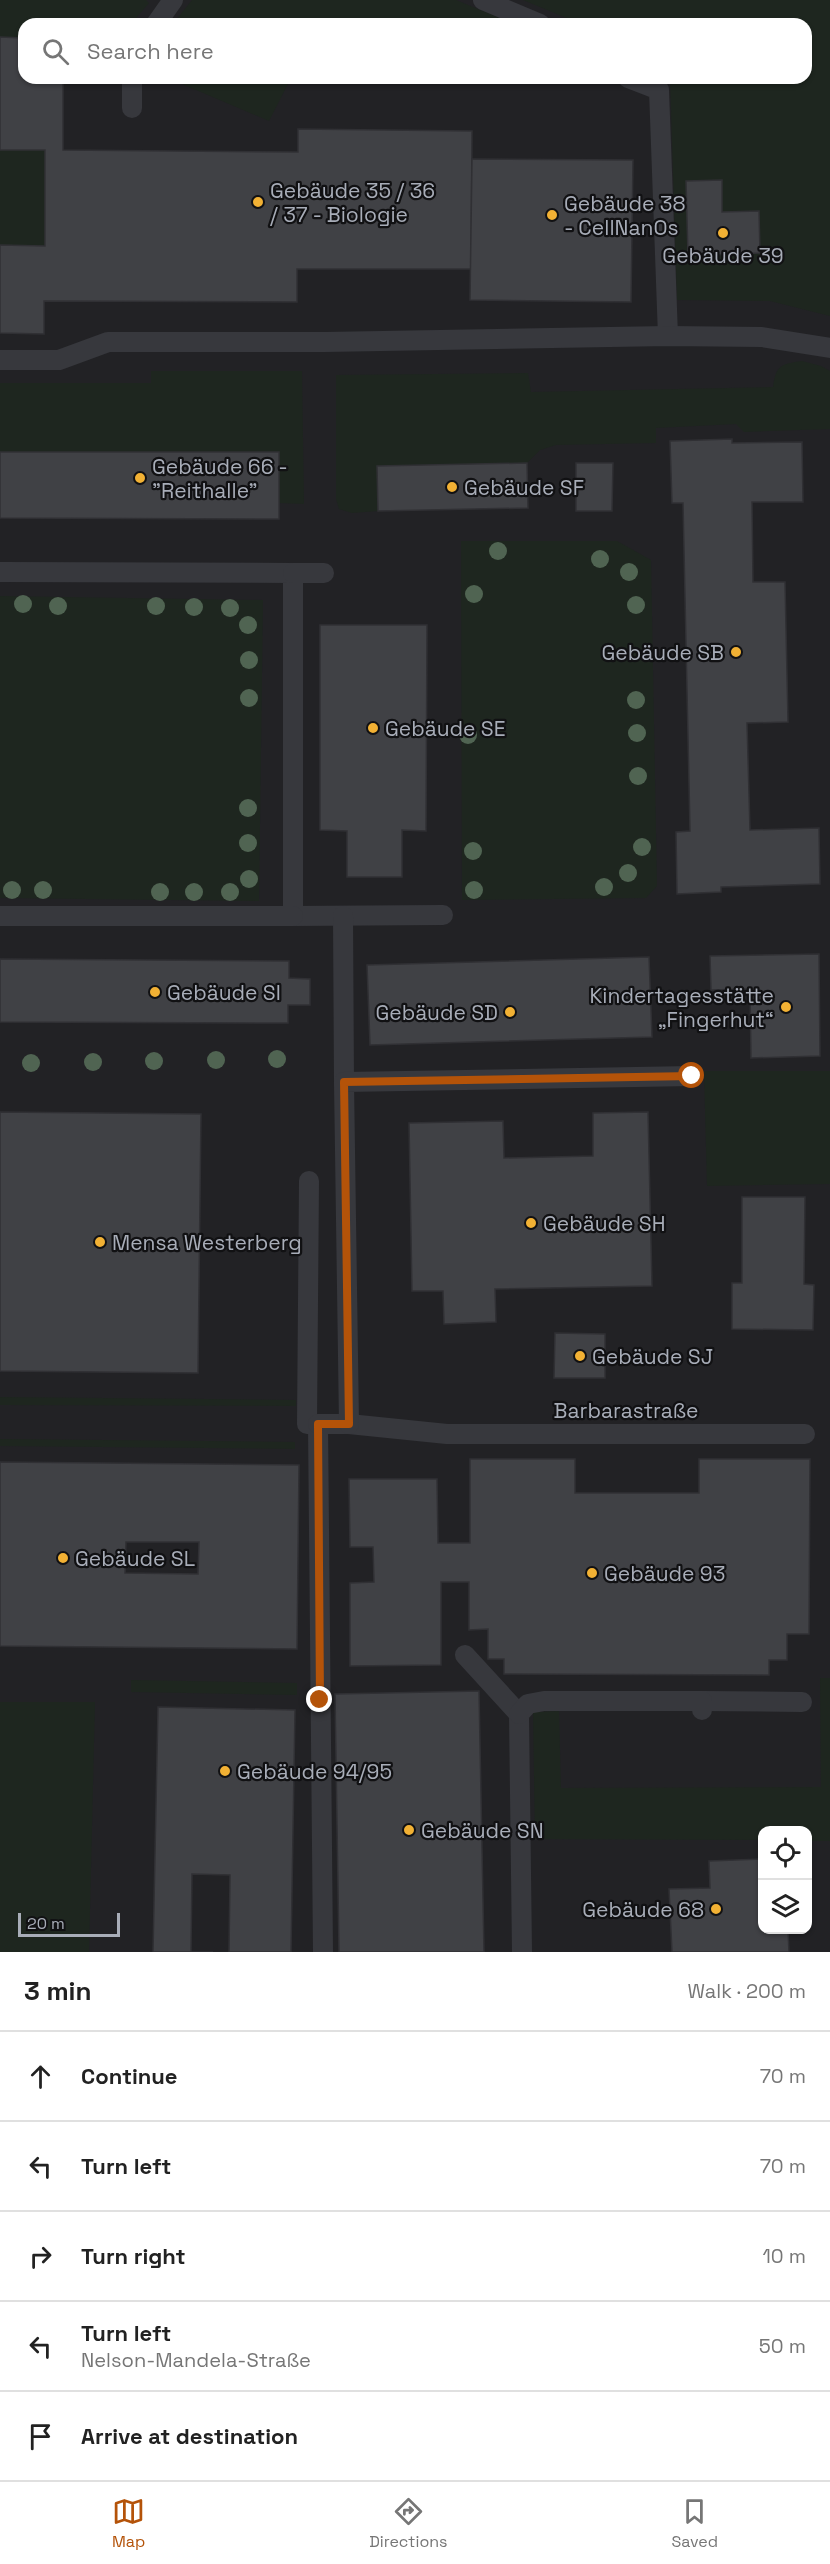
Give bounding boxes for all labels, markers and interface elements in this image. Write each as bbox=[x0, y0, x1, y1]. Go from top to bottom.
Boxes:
search box bbox=[18, 18, 812, 84]
icon: search bbox=[39, 35, 72, 68]
text: Search here bbox=[87, 37, 214, 65]
place label: Gebäude 35 / 36 / 37 - Biologie bbox=[270, 177, 435, 228]
place label: Gebäude 38 - CellNanOs bbox=[564, 190, 686, 241]
marker: Gebäude 35 / 36 / 37 - Biologie bbox=[251, 195, 265, 209]
marker: Gebäude 38 - CellNanOs bbox=[545, 208, 559, 222]
marker: Gebäude 39 bbox=[716, 226, 730, 240]
place label: Gebäude 39 bbox=[662, 242, 784, 269]
place label: Gebäude 66 - "Reithalle" bbox=[152, 453, 288, 504]
marker: Gebäude 66 - "Reithalle" bbox=[133, 471, 147, 485]
place label: Gebäude SF bbox=[464, 474, 584, 501]
marker: Gebäude SF bbox=[445, 480, 459, 494]
place label: Gebäude SB bbox=[602, 639, 724, 666]
marker: Gebäude SB bbox=[729, 645, 743, 659]
place label: Gebäude SE bbox=[385, 715, 506, 742]
marker: Gebäude SE bbox=[366, 721, 380, 735]
place label: Gebäude SI bbox=[167, 979, 281, 1006]
place label: Kindertagesstätte „Fingerhut“ bbox=[590, 982, 774, 1033]
marker: Gebäude SI bbox=[148, 985, 162, 999]
place label: Gebäude SD bbox=[375, 999, 498, 1026]
marker: Kindertagesstätte „Fingerhut“ bbox=[779, 1000, 793, 1014]
marker: Gebäude SD bbox=[503, 1005, 517, 1019]
route start bbox=[678, 1062, 704, 1088]
place label: Gebäude SH bbox=[543, 1210, 665, 1237]
marker: Gebäude SH bbox=[524, 1216, 538, 1230]
place label: Mensa Westerberg bbox=[112, 1229, 302, 1256]
marker: Mensa Westerberg bbox=[93, 1235, 107, 1249]
place label: Gebäude SJ bbox=[592, 1343, 713, 1370]
marker: Gebäude SJ bbox=[573, 1349, 587, 1363]
street label: Barbarastraße bbox=[554, 1397, 698, 1424]
place label: Gebäude SL bbox=[75, 1545, 195, 1572]
marker: Gebäude SL bbox=[56, 1551, 70, 1565]
place label: Gebäude 93 bbox=[604, 1560, 725, 1587]
marker: Gebäude 93 bbox=[585, 1566, 599, 1580]
route end bbox=[306, 1686, 332, 1712]
place label: Gebäude 94/95 bbox=[237, 1758, 392, 1785]
marker: Gebäude 94/95 bbox=[218, 1764, 232, 1778]
place label: Gebäude SN bbox=[421, 1817, 544, 1844]
marker: Gebäude SN bbox=[402, 1823, 416, 1837]
map controls bbox=[758, 1826, 812, 1934]
button: locate bbox=[758, 1826, 812, 1880]
button: layers bbox=[758, 1880, 812, 1934]
place label: Gebäude 68 bbox=[582, 1896, 704, 1923]
marker: Gebäude 68 bbox=[709, 1902, 723, 1916]
scale bar bbox=[18, 1910, 120, 1938]
text: 20 m bbox=[27, 1913, 65, 1934]
text: 3 min bbox=[24, 1974, 92, 2008]
text: Walk · 200 m bbox=[687, 1978, 806, 2004]
icon: ahead bbox=[24, 2060, 57, 2093]
text: Continue bbox=[81, 2062, 177, 2090]
text: 70 m bbox=[760, 2063, 806, 2089]
icon: left bbox=[24, 2150, 57, 2183]
text: Turn left bbox=[81, 2152, 171, 2180]
text: 70 m bbox=[760, 2153, 806, 2179]
icon: right bbox=[24, 2240, 57, 2273]
text: Turn right bbox=[81, 2242, 186, 2270]
text: 10 m bbox=[762, 2243, 806, 2269]
text: Turn left bbox=[81, 2319, 171, 2347]
icon: left bbox=[24, 2330, 57, 2363]
text: 50 m bbox=[759, 2333, 806, 2359]
text: Nelson-Mandela-Straße bbox=[81, 2347, 311, 2373]
icon: arrive bbox=[24, 2420, 57, 2453]
text: Arrive at destination bbox=[81, 2422, 298, 2450]
tab: Map bbox=[112, 2495, 145, 2552]
tab: Directions bbox=[369, 2495, 448, 2552]
tab: Saved bbox=[671, 2495, 718, 2552]

